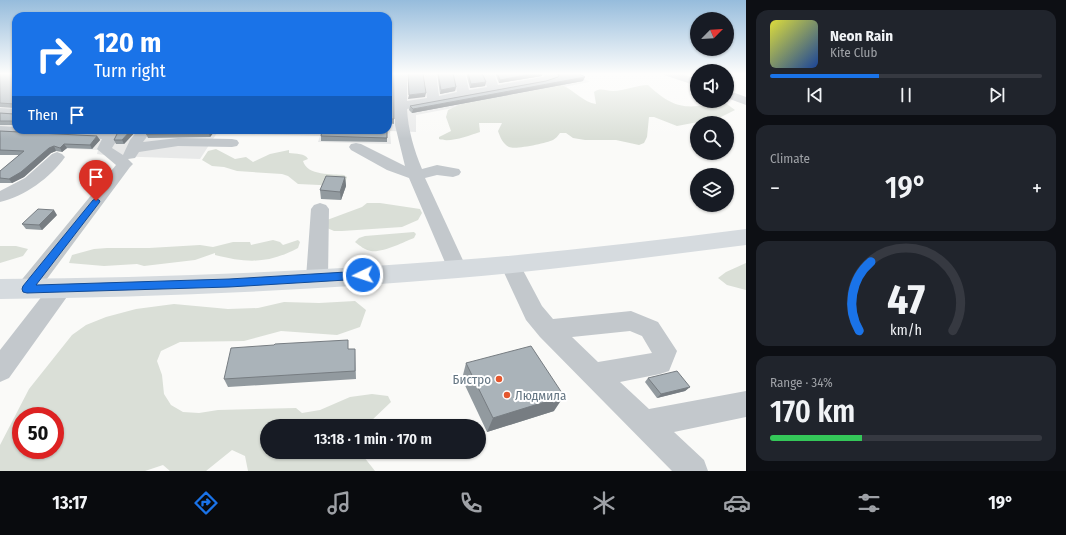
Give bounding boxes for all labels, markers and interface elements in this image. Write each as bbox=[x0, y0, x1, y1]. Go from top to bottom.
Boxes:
north arrow bbox=[690, 12, 734, 56]
map controls bbox=[690, 12, 734, 212]
text: 120 m bbox=[94, 26, 161, 59]
text: Neon Rain bbox=[830, 27, 893, 45]
icon: right bbox=[28, 28, 80, 80]
text: Kite Club bbox=[830, 45, 877, 60]
text: Turn right bbox=[94, 60, 166, 82]
button: sound bbox=[690, 64, 734, 108]
icon: previous bbox=[804, 84, 826, 106]
icon: pause bbox=[895, 84, 917, 106]
icon: next bbox=[986, 84, 1008, 106]
icon: arrive bbox=[66, 104, 88, 126]
text: Then bbox=[28, 106, 58, 124]
button: search bbox=[690, 116, 734, 160]
text: Climate bbox=[770, 151, 810, 166]
pin bbox=[79, 160, 113, 201]
icon: arrive bbox=[85, 166, 107, 188]
button: layers bbox=[690, 168, 734, 212]
text: 19° bbox=[885, 170, 927, 206]
text: − bbox=[770, 175, 780, 202]
text: + bbox=[1032, 175, 1042, 202]
position arrow bbox=[342, 254, 384, 296]
text: 47 bbox=[887, 275, 925, 325]
text: km/h bbox=[890, 322, 922, 339]
place label: Бистро bbox=[453, 372, 491, 387]
marker: Бистро bbox=[494, 374, 504, 384]
text: Range · 34% bbox=[770, 375, 833, 390]
place label: Людмила bbox=[515, 388, 566, 403]
marker: Людмила bbox=[502, 390, 512, 400]
text: 170 km bbox=[770, 394, 855, 430]
speed limit sign: 50 bbox=[12, 407, 64, 459]
text: 13:18 · 1 min · 170 m bbox=[314, 430, 432, 448]
icon: directions bbox=[192, 489, 220, 517]
icon: music bbox=[325, 489, 353, 517]
icon: phone bbox=[457, 489, 485, 517]
icon: climate bbox=[590, 489, 618, 517]
icon: car bbox=[723, 489, 751, 517]
icon: filters bbox=[855, 489, 883, 517]
text: 13:17 bbox=[52, 492, 87, 514]
text: 19° bbox=[988, 492, 1014, 514]

